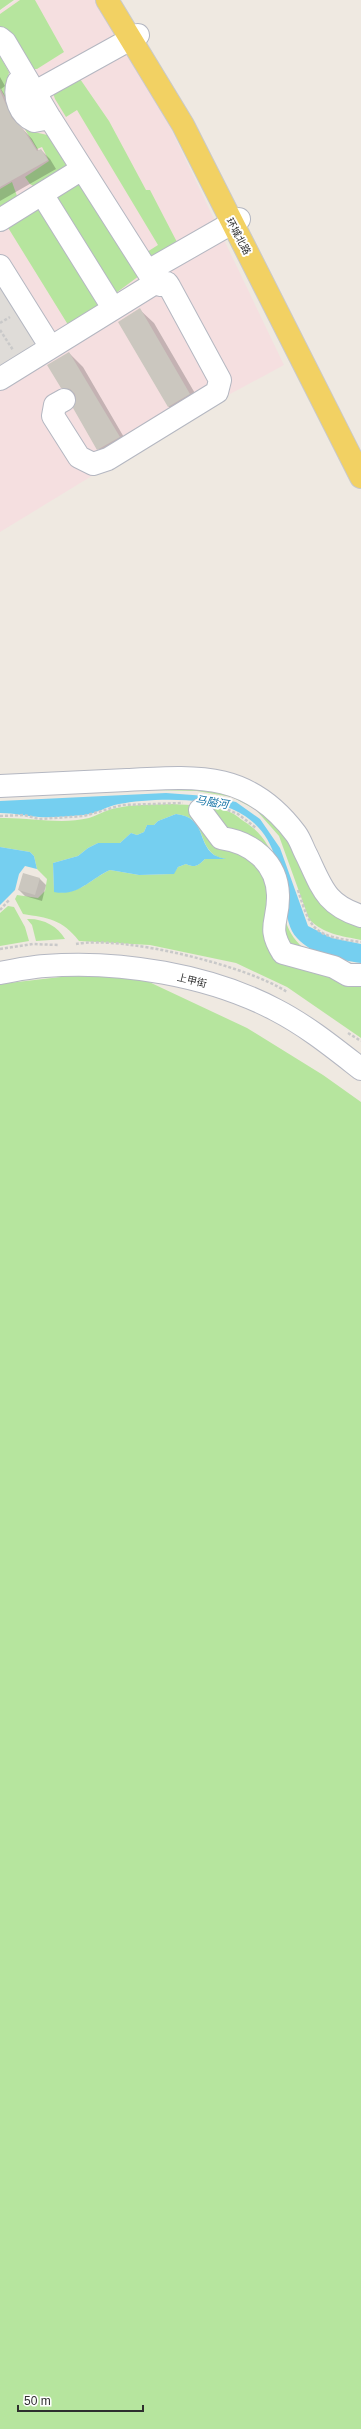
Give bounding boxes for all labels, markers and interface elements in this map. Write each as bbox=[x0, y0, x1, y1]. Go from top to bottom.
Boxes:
street label: 环城北路 bbox=[224, 216, 253, 256]
water label: 马隘河 bbox=[195, 793, 231, 811]
street label: 上甲街 bbox=[176, 972, 208, 989]
scale bar bbox=[18, 2387, 143, 2413]
text: 50 m bbox=[24, 2394, 51, 2408]

